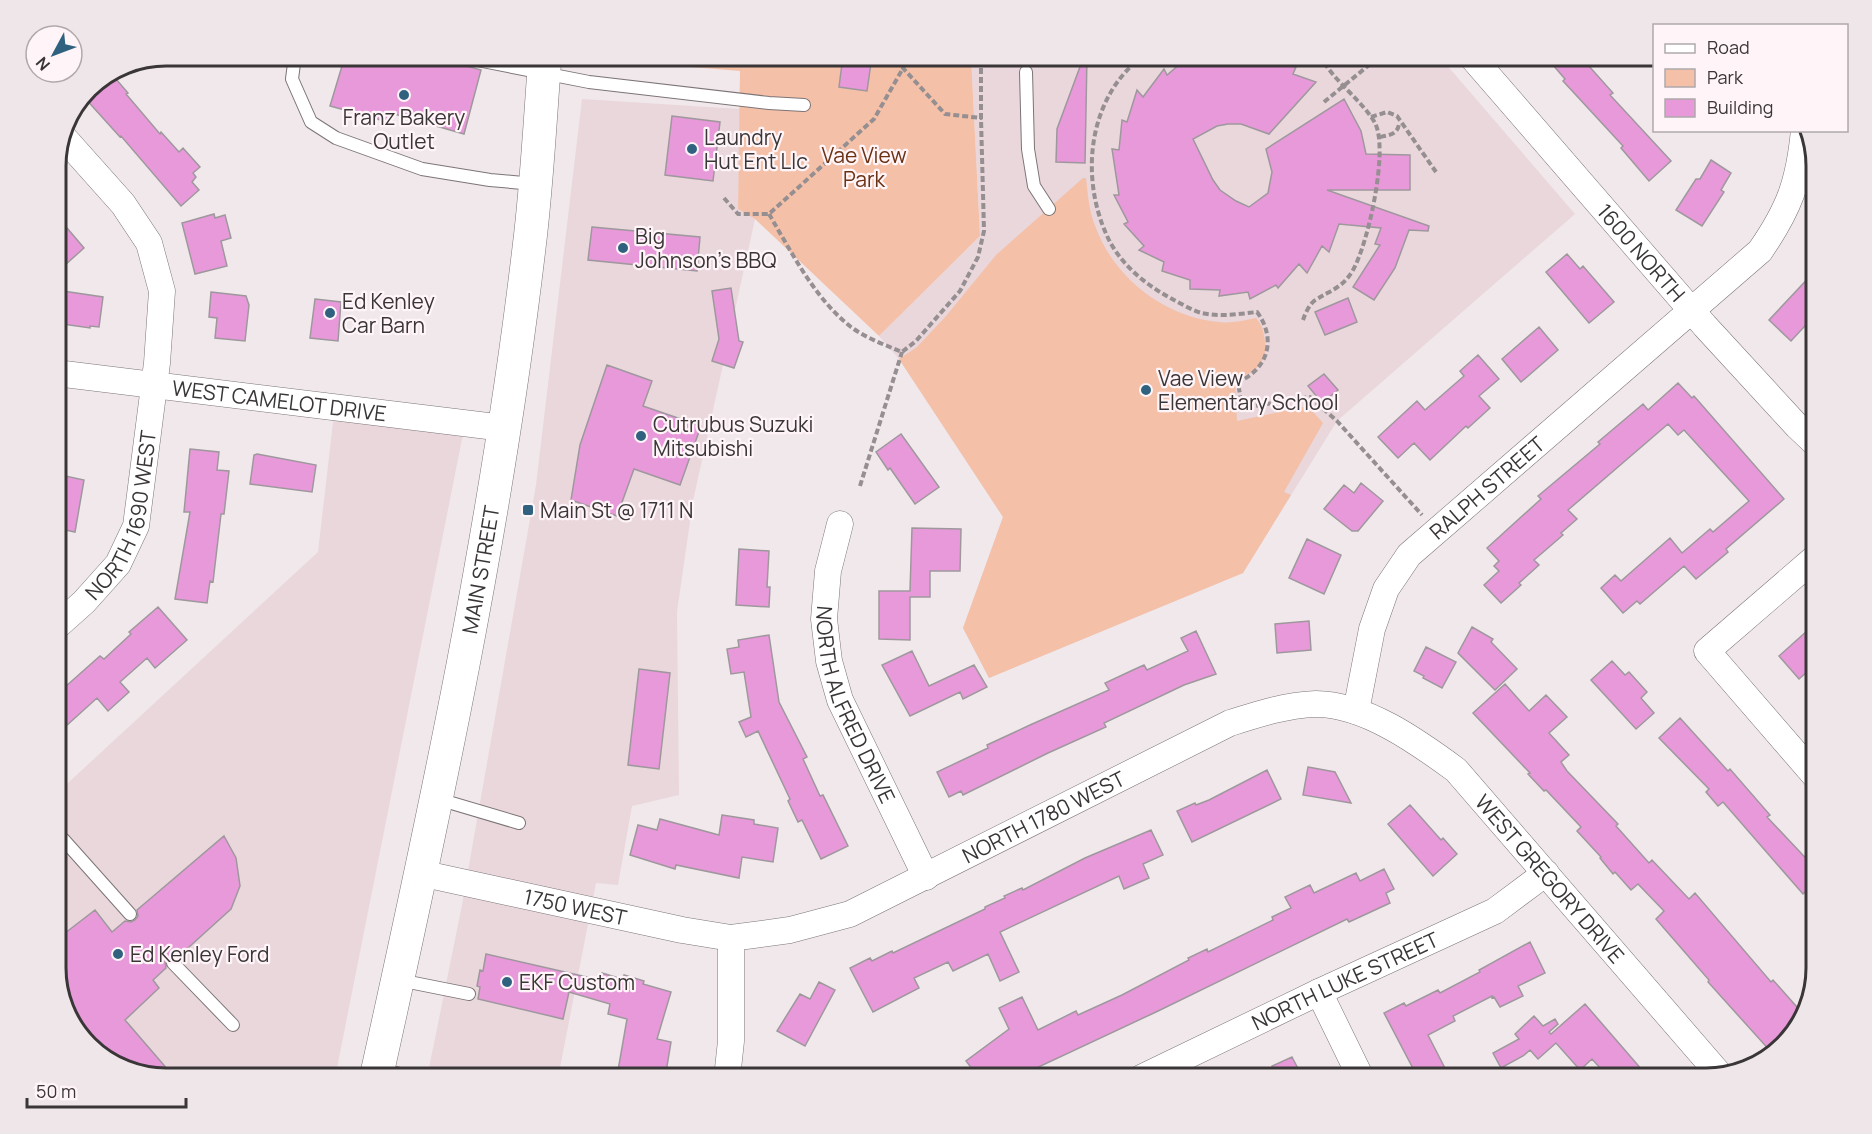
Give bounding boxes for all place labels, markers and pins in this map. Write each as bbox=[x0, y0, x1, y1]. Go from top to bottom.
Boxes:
marker: Franz Bakery Outlet bbox=[397, 88, 411, 102]
place label: Franz Bakery Outlet bbox=[343, 103, 465, 155]
place label: Laundry Hut Ent Llc bbox=[704, 123, 808, 175]
marker: Laundry Hut Ent Llc bbox=[685, 142, 699, 156]
place label: Big Johnson's BBQ bbox=[635, 222, 776, 274]
marker: Big Johnson's BBQ bbox=[616, 241, 630, 255]
place label: Ed Kenley Car Barn bbox=[342, 287, 435, 339]
marker: Ed Kenley Car Barn bbox=[323, 306, 337, 320]
place label: Vae View Elementary School bbox=[1158, 364, 1339, 416]
marker: Vae View Elementary School bbox=[1139, 383, 1153, 397]
place label: Cutrubus Suzuki Mitsubishi bbox=[653, 410, 813, 462]
marker: Cutrubus Suzuki Mitsubishi bbox=[634, 429, 648, 443]
place label: Main St @ 1711 N bbox=[540, 496, 693, 524]
marker: Main St @ 1711 N bbox=[521, 503, 535, 517]
place label: Ed Kenley Ford bbox=[130, 940, 269, 968]
marker: Ed Kenley Ford bbox=[111, 947, 125, 961]
place label: EKF Custom bbox=[519, 968, 635, 996]
marker: EKF Custom bbox=[500, 975, 514, 989]

